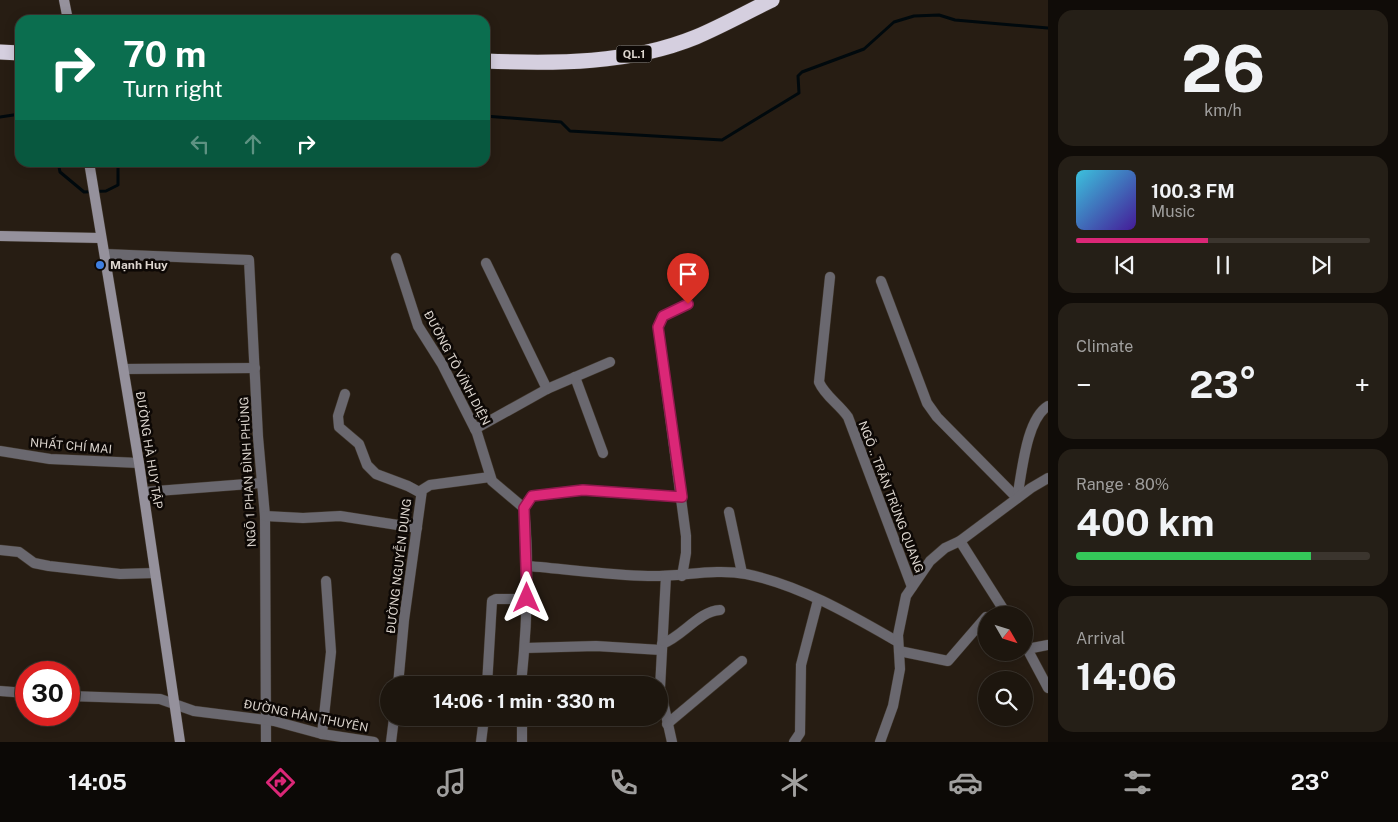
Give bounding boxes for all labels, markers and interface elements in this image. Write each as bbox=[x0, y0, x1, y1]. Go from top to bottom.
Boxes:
text: 26 bbox=[1181, 30, 1265, 107]
text: 70 m bbox=[123, 34, 206, 75]
icon: right bbox=[40, 35, 105, 100]
road number: QL.1 bbox=[616, 46, 652, 62]
text: Turn right bbox=[123, 76, 223, 102]
text: km/h bbox=[1204, 101, 1242, 120]
icon: left bbox=[186, 130, 214, 158]
icon: ahead bbox=[239, 130, 267, 158]
icon: right bbox=[292, 130, 320, 158]
text: 100.3 FM bbox=[1151, 180, 1235, 202]
text: Music bbox=[1151, 202, 1195, 221]
icon: previous bbox=[1111, 251, 1139, 279]
icon: pause bbox=[1209, 251, 1237, 279]
icon: next bbox=[1307, 251, 1335, 279]
pin bbox=[667, 253, 709, 304]
place label: Mạnh Huy bbox=[110, 258, 168, 272]
marker: Mạnh Huy bbox=[94, 259, 106, 271]
icon: arrive bbox=[674, 260, 702, 288]
street label: ĐƯỜNG TÔ VĨNH DIỆN bbox=[421, 308, 493, 428]
text: Climate bbox=[1076, 337, 1133, 356]
text: 23° bbox=[1189, 362, 1257, 407]
text: − bbox=[1076, 368, 1092, 401]
text: + bbox=[1354, 368, 1370, 401]
street label: ĐƯỜNG HÀ HUY TẬP bbox=[133, 390, 165, 510]
street label: NGÕ 1 PHAN ĐÌNH PHÙNG bbox=[237, 396, 259, 548]
street label: NGÕ .. TRẦN TRÙNG QUANG bbox=[856, 419, 927, 575]
street label: NHẤT CHÍ MAI bbox=[30, 434, 113, 457]
text: Range · 80% bbox=[1076, 475, 1169, 494]
street label: ĐƯỜNG NGUYỄN DỤNG bbox=[383, 498, 414, 634]
text: 400 km bbox=[1076, 500, 1214, 545]
position arrow bbox=[500, 571, 552, 623]
north arrow bbox=[978, 606, 1032, 661]
map controls bbox=[978, 606, 1033, 726]
text: Arrival bbox=[1076, 629, 1125, 648]
text: 14:06 bbox=[1076, 654, 1177, 699]
speed limit sign: 30 bbox=[15, 661, 80, 726]
button: search bbox=[978, 671, 1033, 726]
text: 14:06 · 1 min · 330 m bbox=[433, 690, 615, 712]
street label: ĐƯỜNG HÀN THUYÊN bbox=[243, 697, 369, 735]
icon: directions bbox=[263, 765, 298, 800]
icon: music bbox=[434, 765, 469, 800]
icon: phone bbox=[606, 765, 641, 800]
icon: climate bbox=[777, 765, 812, 800]
icon: car bbox=[948, 765, 983, 800]
icon: filters bbox=[1120, 765, 1155, 800]
text: 14:05 bbox=[68, 769, 127, 795]
text: 23° bbox=[1291, 769, 1330, 795]

